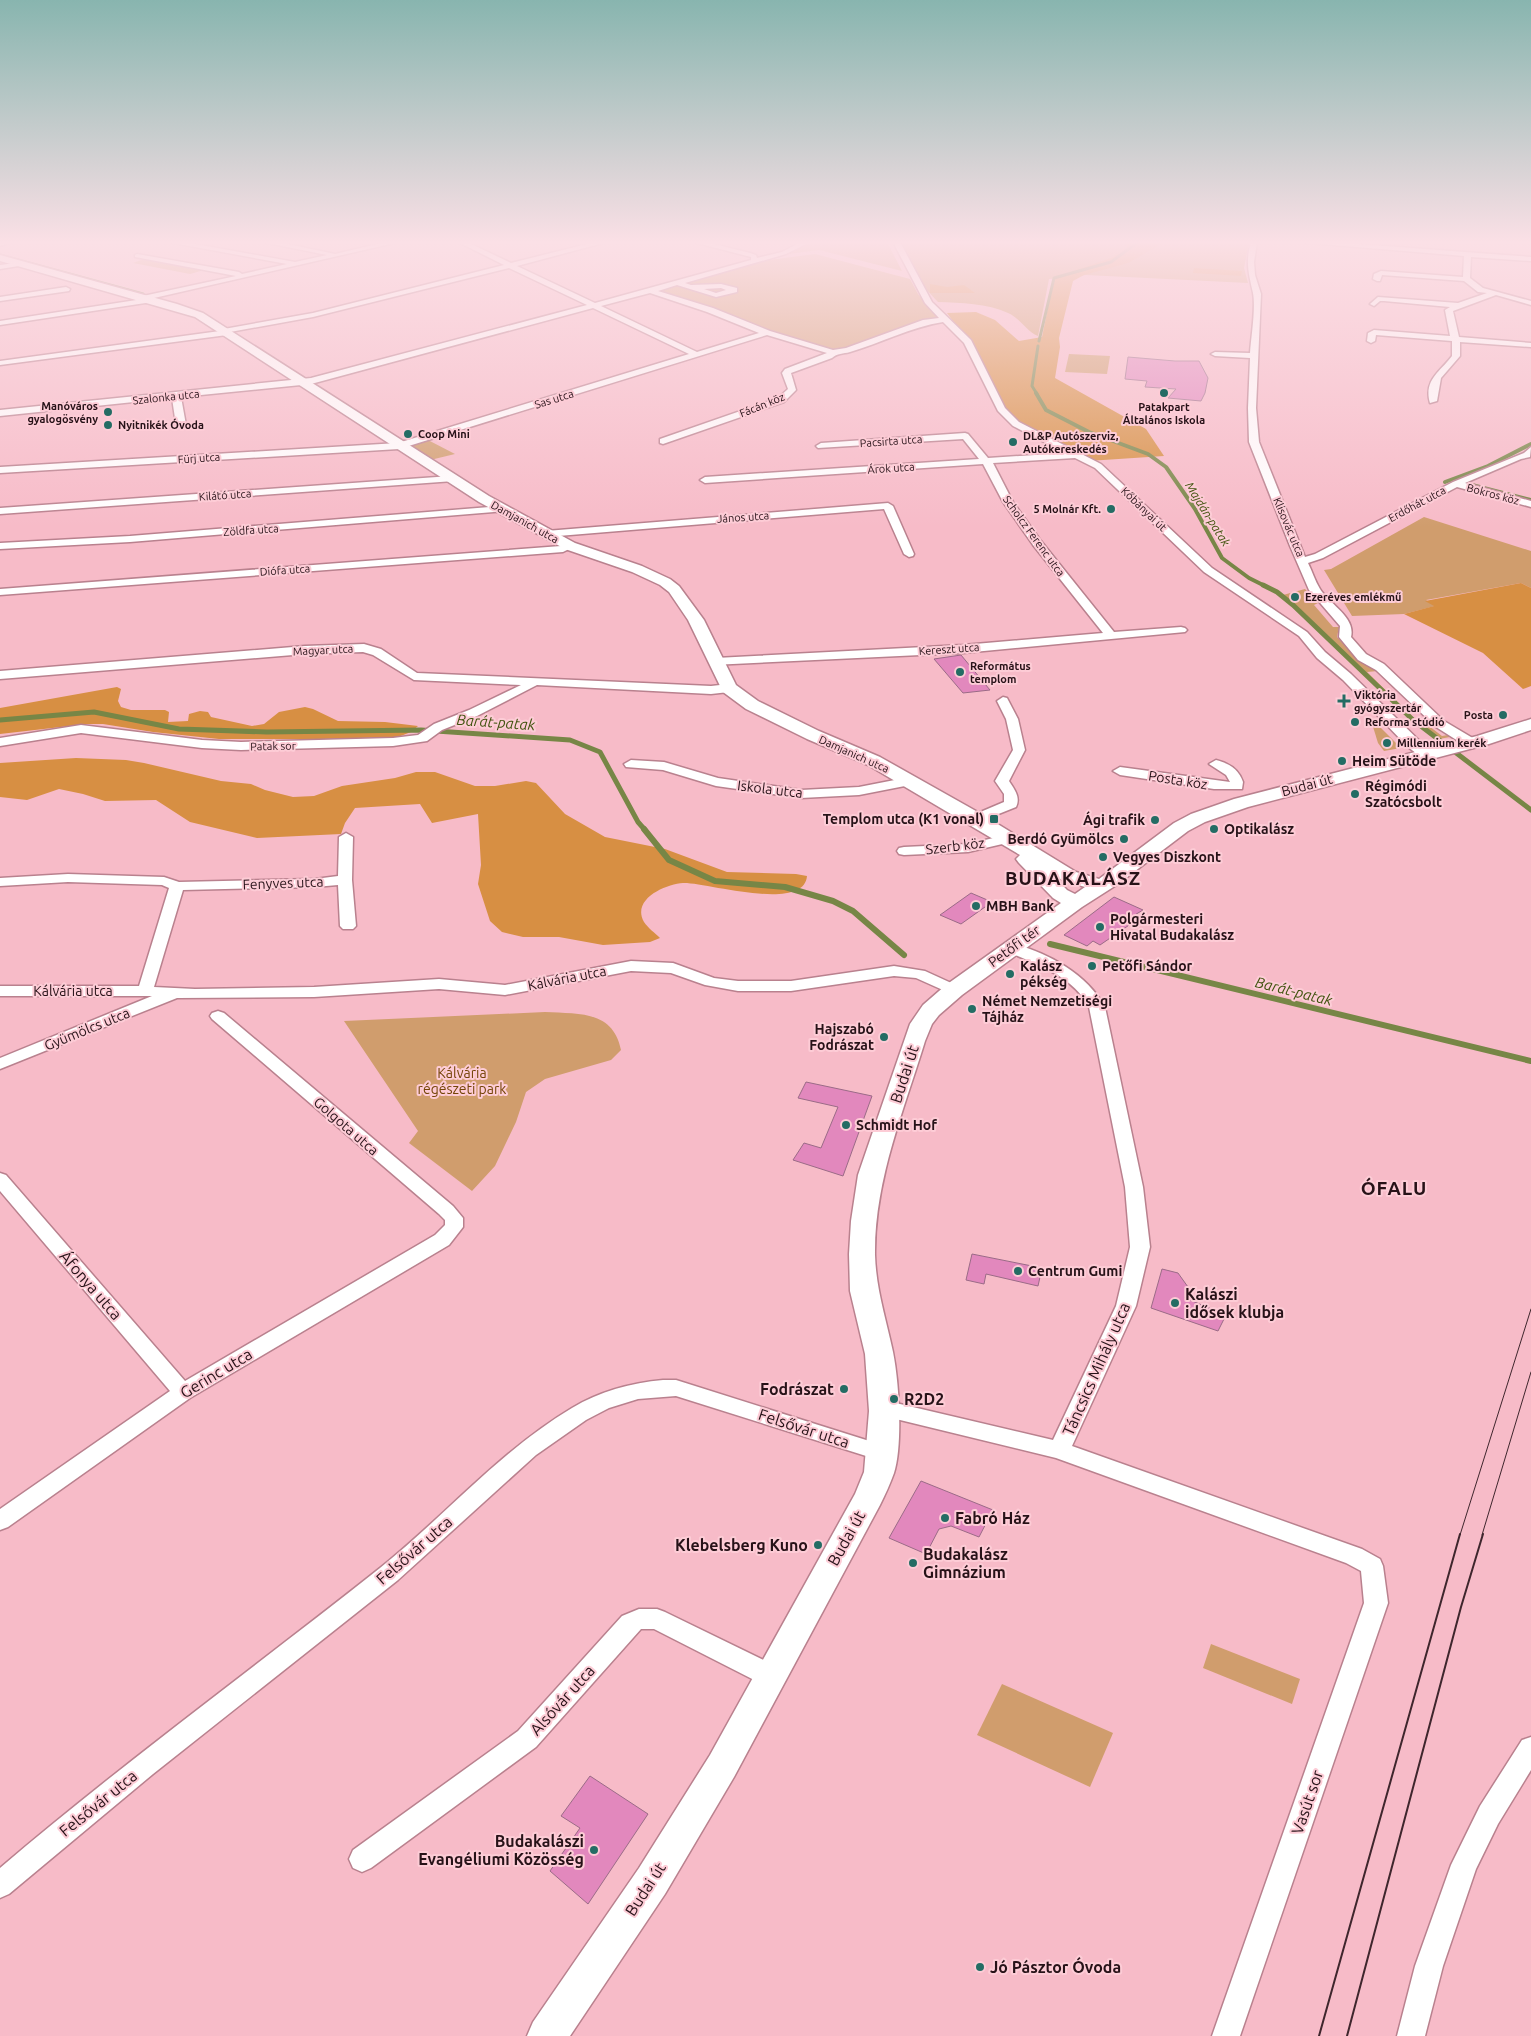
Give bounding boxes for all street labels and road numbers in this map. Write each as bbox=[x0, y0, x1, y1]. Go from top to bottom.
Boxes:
street label: Sas utca bbox=[533, 387, 575, 411]
street label: Szalonka utca bbox=[132, 388, 200, 406]
street label: Fácán köz bbox=[738, 391, 786, 419]
street label: Pacsirta utca bbox=[859, 433, 923, 449]
street label: Fürj utca bbox=[177, 451, 221, 465]
street label: Árok utca bbox=[867, 459, 915, 476]
street label: Bokros köz bbox=[1466, 481, 1520, 507]
street label: Erdőhát utca bbox=[1386, 484, 1448, 524]
street label: Kőbányai út bbox=[1119, 485, 1170, 534]
street label: Kilátó utca bbox=[198, 487, 252, 503]
street label: Scholcz Ferenc utca bbox=[1001, 493, 1067, 579]
street label: Klisovác utca bbox=[1271, 495, 1307, 559]
street label: Damjanich utca bbox=[489, 498, 561, 546]
street label: János utca bbox=[716, 509, 770, 525]
street label: Zöldfa utca bbox=[223, 522, 279, 538]
street label: Diófa utca bbox=[259, 562, 311, 578]
street label: Kereszt utca bbox=[918, 641, 980, 657]
street label: Magyar utca bbox=[292, 642, 354, 658]
street label: Damjanich utca bbox=[817, 733, 891, 775]
street label: Patak sor bbox=[250, 740, 297, 752]
street label: Posta köz bbox=[1147, 767, 1209, 793]
street label: Budai út bbox=[1280, 770, 1335, 800]
street label: Iskola utca bbox=[736, 777, 804, 801]
street label: Szerb köz bbox=[925, 834, 985, 858]
street label: Fenyves utca bbox=[242, 874, 324, 892]
street label: Petőfi tér bbox=[985, 922, 1044, 970]
street label: Kálvária utca bbox=[526, 963, 608, 993]
street label: Kálvária utca bbox=[33, 983, 113, 999]
street label: Gyümölcs utca bbox=[42, 1005, 132, 1053]
street label: Budai út bbox=[886, 1042, 922, 1105]
street label: Golgota utca bbox=[310, 1094, 382, 1158]
street label: Áfonya utca bbox=[56, 1246, 127, 1323]
street label: Táncsics Mihály utca bbox=[1059, 1300, 1133, 1438]
street label: Gerinc utca bbox=[177, 1345, 255, 1401]
street label: Felsővár utca bbox=[756, 1405, 852, 1451]
street label: Budai út bbox=[824, 1507, 869, 1569]
street label: Felsővár utca bbox=[372, 1512, 456, 1588]
street label: Alsóvár utca bbox=[526, 1661, 598, 1739]
street label: Felsővár utca bbox=[56, 1766, 140, 1840]
street label: Vasút sor bbox=[1288, 1768, 1326, 1836]
street label: Budai út bbox=[621, 1858, 669, 1919]

